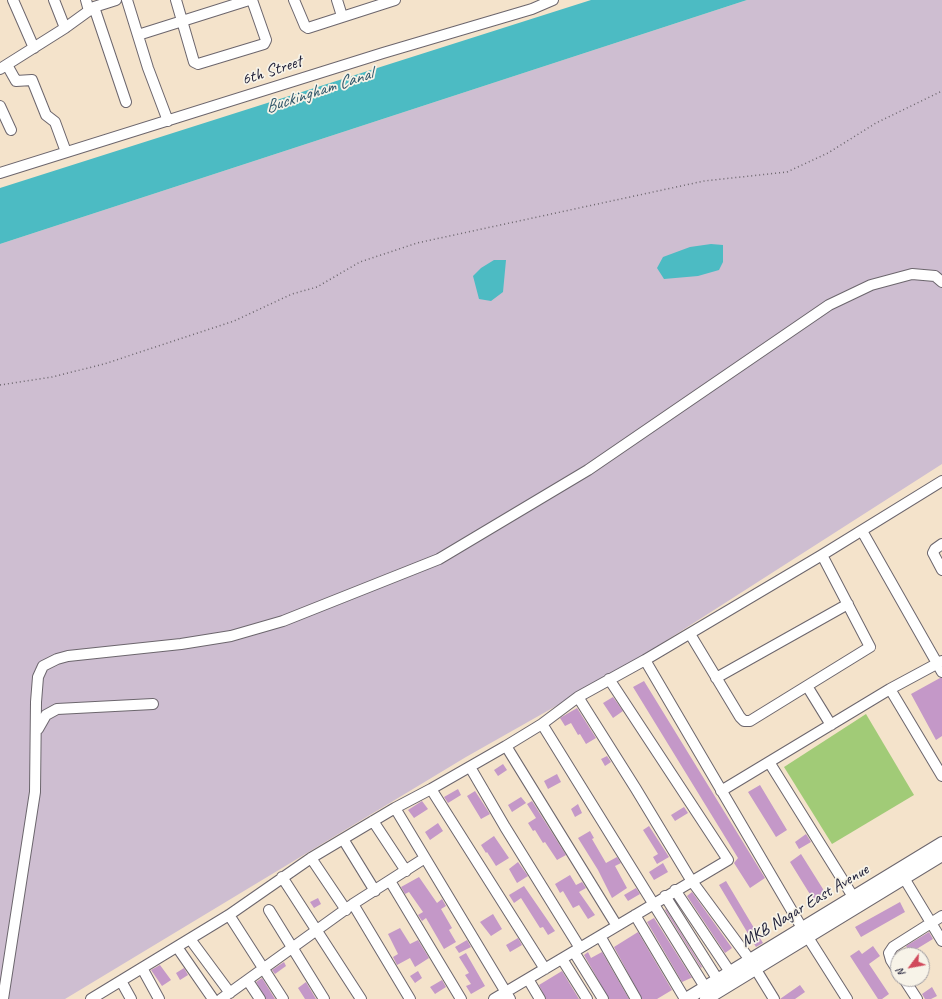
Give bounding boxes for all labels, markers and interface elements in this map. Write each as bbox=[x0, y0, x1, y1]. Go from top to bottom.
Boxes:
street label: 6th Street bbox=[239, 52, 305, 90]
water label: Buckingham Canal bbox=[263, 63, 375, 119]
street label: MKB Nagar East Avenue bbox=[738, 860, 872, 952]
north arrow bbox=[890, 947, 930, 987]
text: N bbox=[893, 966, 908, 979]

